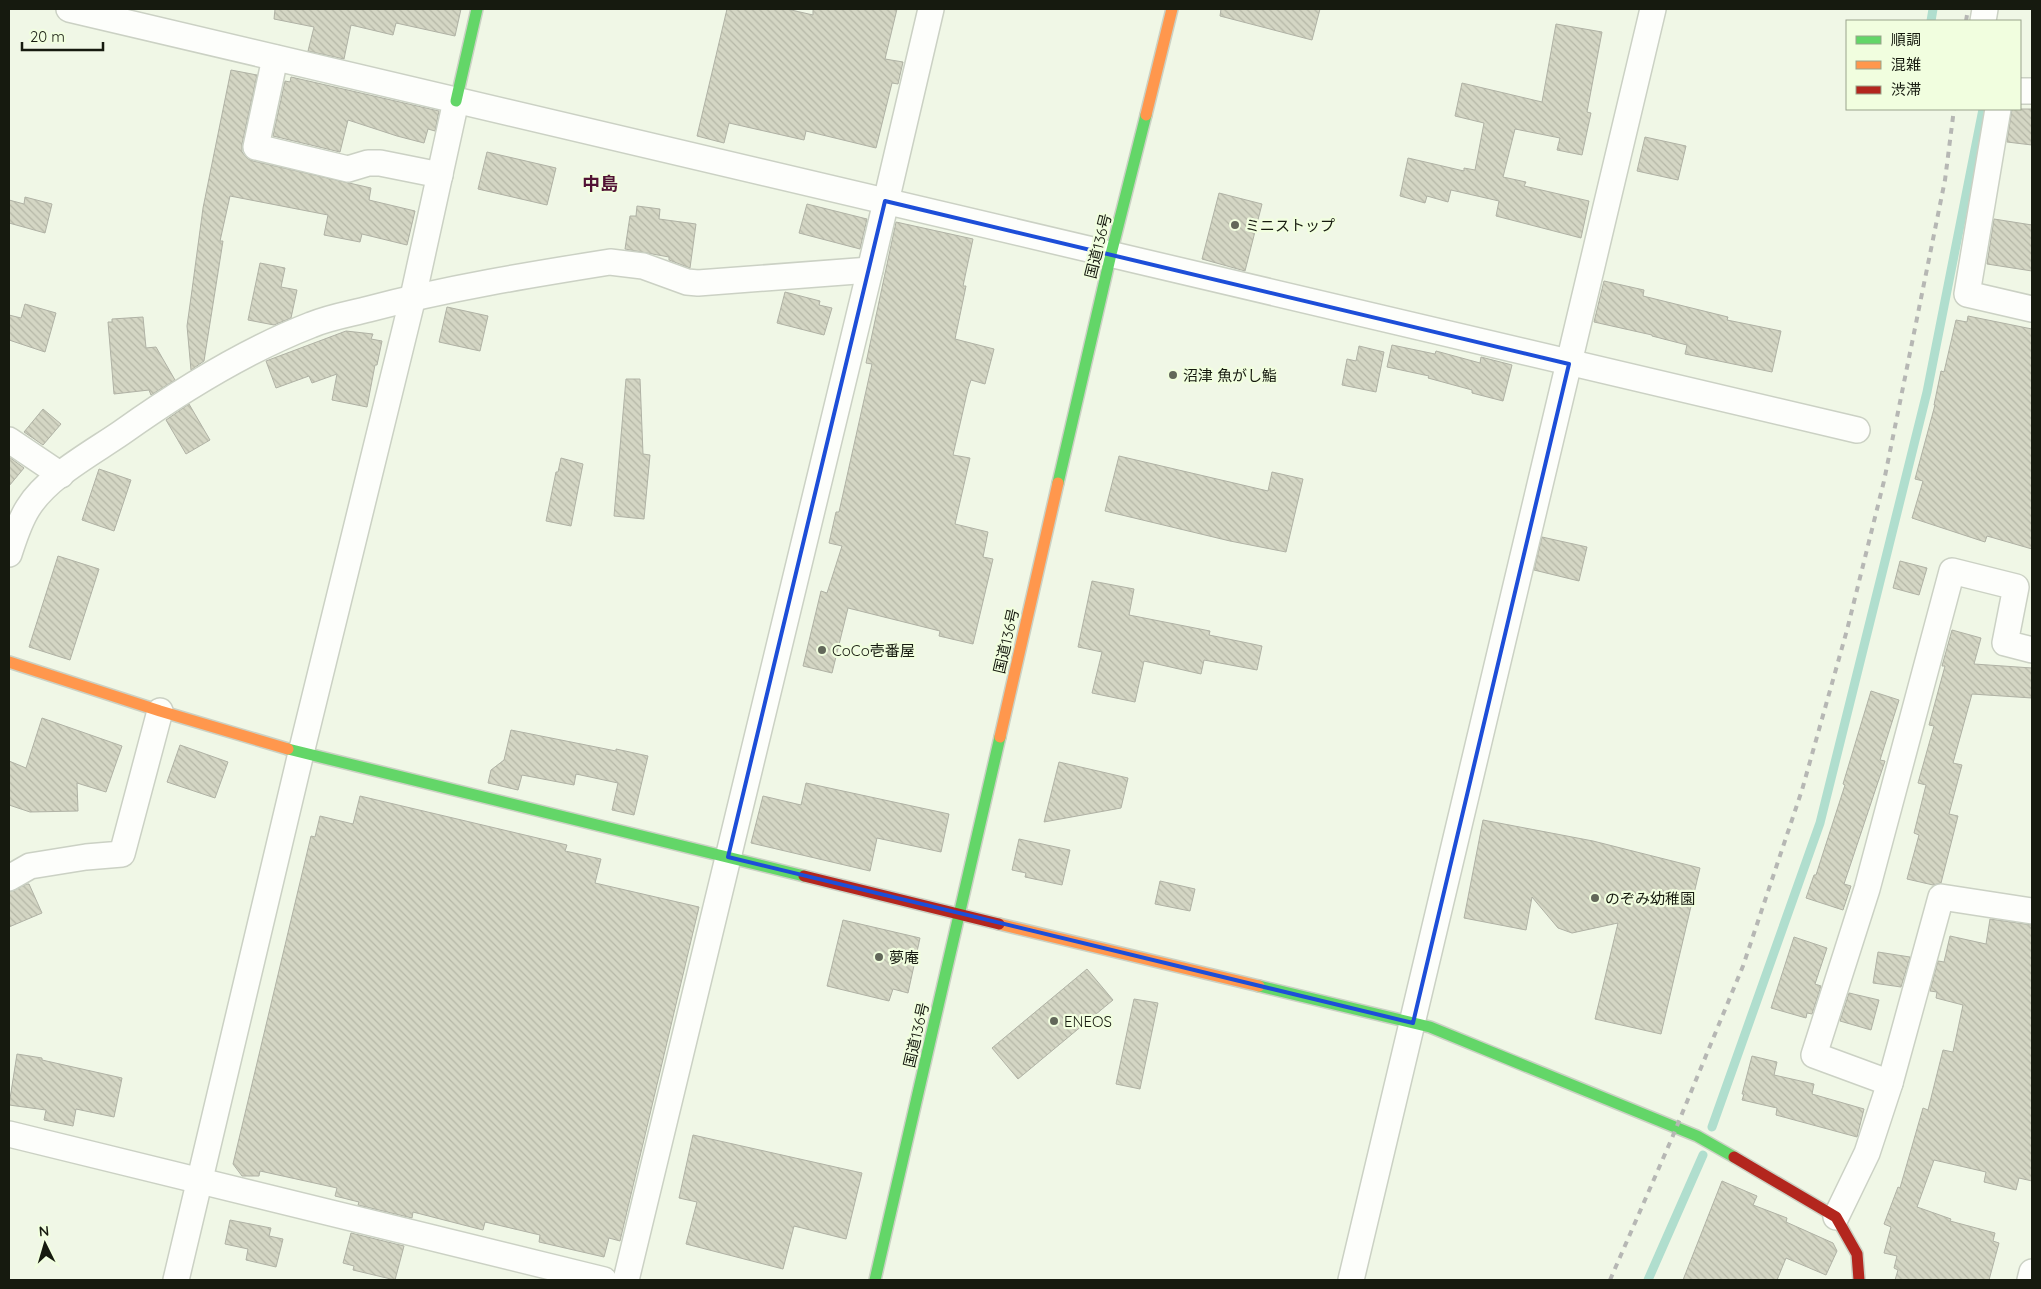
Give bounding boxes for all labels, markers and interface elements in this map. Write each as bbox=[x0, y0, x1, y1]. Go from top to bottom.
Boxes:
scale bar bbox=[22, 20, 104, 52]
legend bbox=[1846, 20, 2021, 110]
text: 20 m bbox=[30, 27, 65, 46]
text: 順調 bbox=[1891, 30, 1921, 49]
text: 混雑 bbox=[1891, 55, 1921, 74]
text: 渋滞 bbox=[1891, 80, 1921, 99]
district label: 中島 bbox=[582, 172, 618, 195]
street label: 国道136号 bbox=[1081, 211, 1115, 281]
place label: ミニストップ bbox=[1245, 216, 1335, 235]
marker: ミニストップ bbox=[1229, 219, 1241, 231]
place label: 沼津 魚がし鮨 bbox=[1183, 366, 1277, 385]
marker: 沼津 魚がし鮨 bbox=[1167, 369, 1179, 381]
street label: 国道136号 bbox=[989, 606, 1023, 676]
place label: CoCo壱番屋 bbox=[832, 641, 915, 660]
marker: CoCo壱番屋 bbox=[816, 644, 828, 656]
place label: のぞみ幼稚園 bbox=[1605, 889, 1695, 908]
marker: のぞみ幼稚園 bbox=[1589, 892, 1601, 904]
place label: 夢庵 bbox=[889, 948, 919, 967]
marker: 夢庵 bbox=[873, 951, 885, 963]
street label: 国道136号 bbox=[899, 1000, 933, 1070]
place label: ENEOS bbox=[1064, 1012, 1112, 1031]
marker: ENEOS bbox=[1048, 1015, 1060, 1027]
north arrow bbox=[20, 1219, 70, 1269]
text: N bbox=[38, 1222, 50, 1240]

